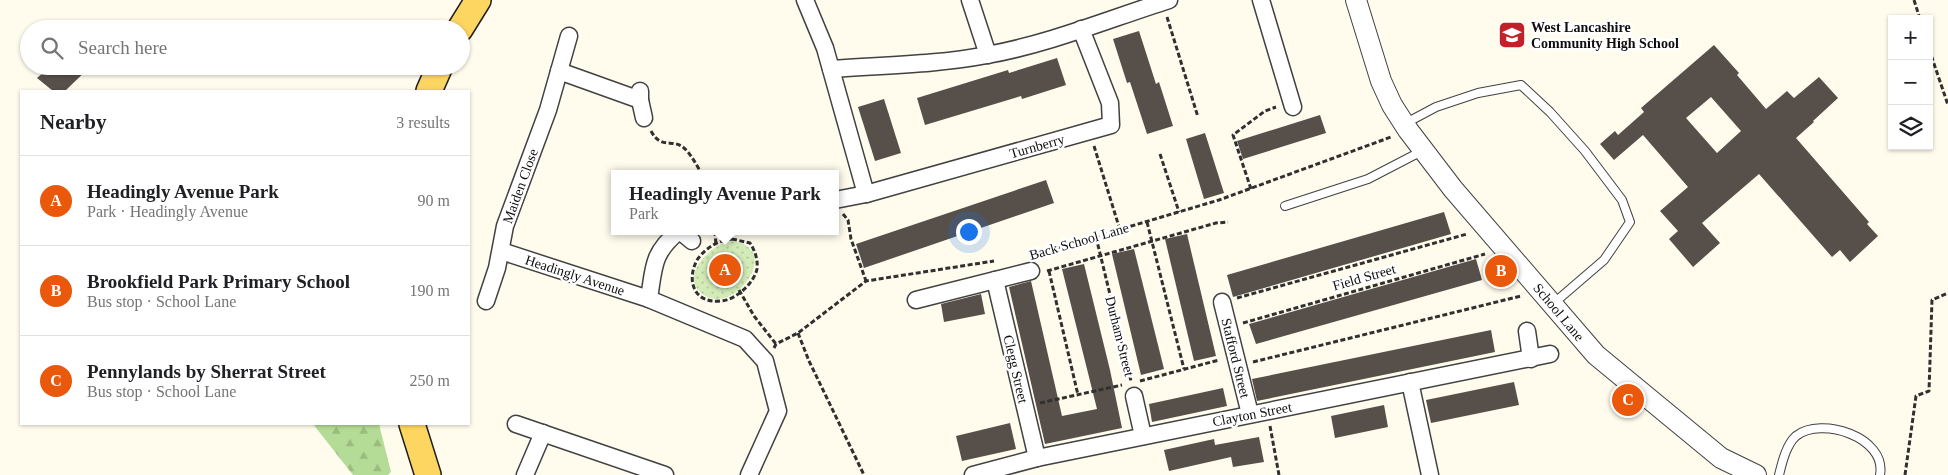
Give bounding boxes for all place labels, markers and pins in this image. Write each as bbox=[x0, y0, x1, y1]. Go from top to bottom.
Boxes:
school or university icon: West Lancashire Community High School bbox=[1497, 20, 1527, 50]
place label: West Lancashire Community High School bbox=[1531, 20, 1679, 51]
pin: A bbox=[709, 251, 741, 289]
pin: B bbox=[1485, 252, 1517, 290]
pin: C bbox=[1612, 381, 1644, 419]

